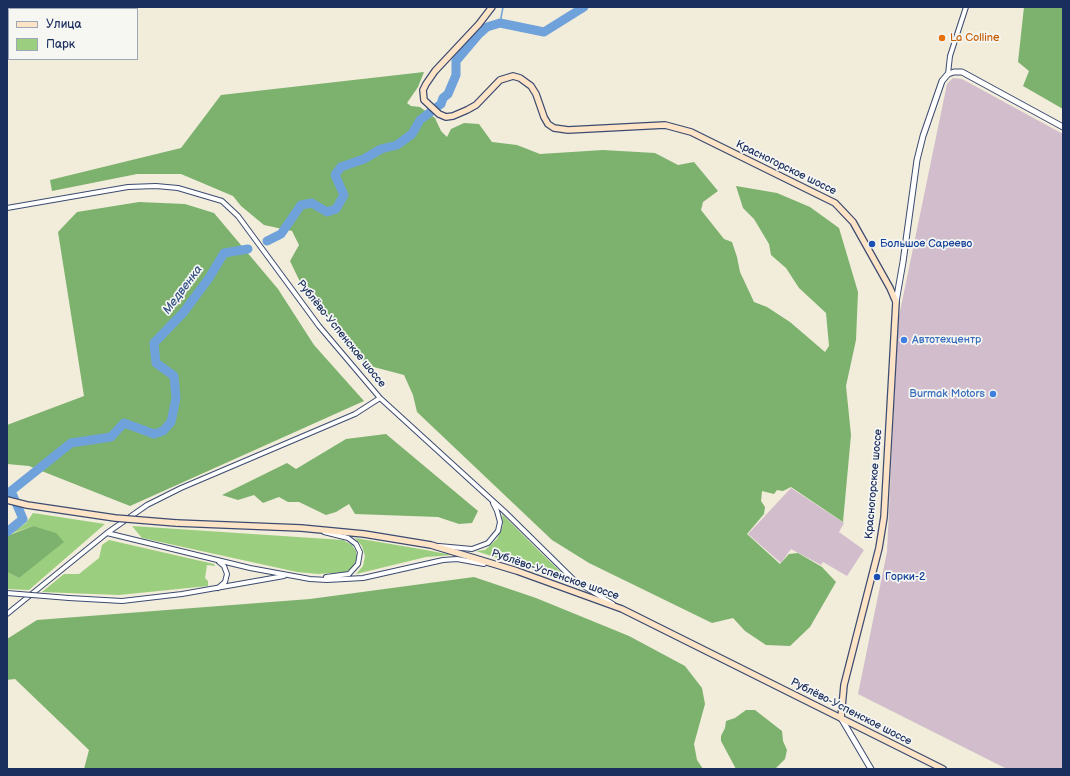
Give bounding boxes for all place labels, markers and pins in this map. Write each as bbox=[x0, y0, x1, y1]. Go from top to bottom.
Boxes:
place label: La Colline bbox=[950, 31, 999, 45]
marker: La Colline bbox=[937, 33, 947, 43]
place label: Большое Сареево bbox=[880, 237, 972, 251]
marker: Большое Сареево bbox=[867, 239, 877, 249]
place label: Автотехцентр bbox=[912, 333, 981, 347]
marker: Автотехцентр bbox=[899, 335, 909, 345]
place label: Burmak Motors bbox=[909, 387, 985, 401]
marker: Burmak Motors bbox=[988, 389, 998, 399]
place label: Горки-2 bbox=[885, 570, 926, 584]
marker: Горки-2 bbox=[872, 572, 882, 582]

